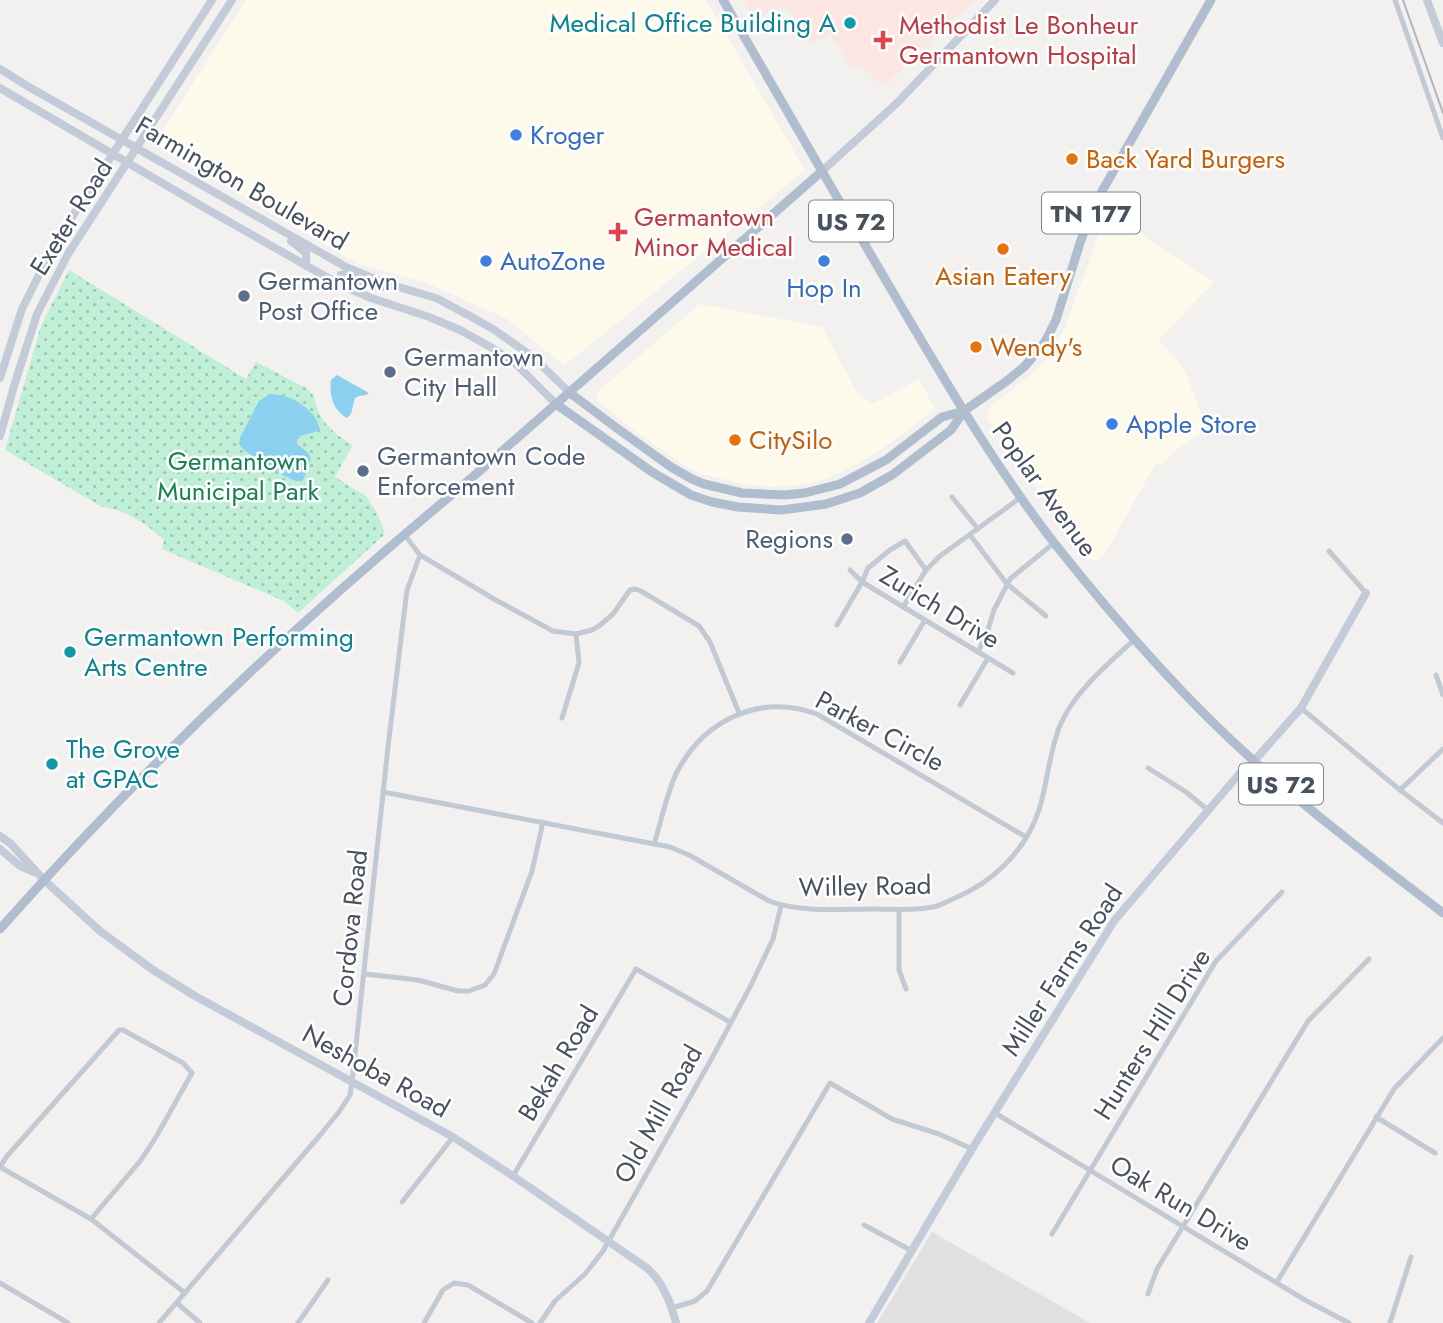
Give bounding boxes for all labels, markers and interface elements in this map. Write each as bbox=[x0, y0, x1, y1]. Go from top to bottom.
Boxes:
place label: Medical Office Building A bbox=[550, 4, 837, 42]
place label: Methodist Le Bonheur Germantown Hospital bbox=[899, 6, 1139, 74]
marker: Medical Office Building A bbox=[842, 15, 858, 31]
marker: Methodist Le Bonheur Germantown Hospital bbox=[873, 30, 893, 50]
street label: Farmington Boulevard bbox=[129, 107, 355, 259]
place label: Kroger bbox=[530, 116, 605, 154]
marker: Kroger bbox=[508, 127, 524, 143]
place label: Back Yard Burgers bbox=[1086, 140, 1285, 178]
marker: Back Yard Burgers bbox=[1064, 151, 1080, 167]
street label: Exeter Road bbox=[20, 152, 122, 282]
road number: TN 177 bbox=[1042, 192, 1140, 233]
place label: Germantown Minor Medical bbox=[634, 198, 793, 266]
road number: US 72 bbox=[809, 201, 893, 242]
marker: Germantown Minor Medical bbox=[608, 222, 628, 242]
marker: Asian Eatery bbox=[995, 241, 1011, 257]
place label: AutoZone bbox=[500, 242, 605, 280]
marker: AutoZone bbox=[478, 253, 494, 269]
marker: Hop In bbox=[816, 253, 832, 269]
place label: Asian Eatery bbox=[935, 257, 1072, 295]
place label: Germantown Post Office bbox=[258, 262, 398, 330]
place label: Hop In bbox=[786, 269, 862, 307]
marker: Germantown Post Office bbox=[236, 288, 252, 304]
place label: Wendy's bbox=[990, 328, 1082, 366]
place label: Germantown City Hall bbox=[404, 338, 544, 406]
marker: Wendy's bbox=[968, 339, 984, 355]
marker: Germantown City Hall bbox=[382, 364, 398, 380]
place label: Apple Store bbox=[1126, 405, 1257, 443]
street label: Poplar Avenue bbox=[983, 414, 1107, 564]
marker: Apple Store bbox=[1104, 416, 1120, 432]
place label: CitySilo bbox=[749, 421, 832, 459]
marker: CitySilo bbox=[727, 432, 743, 448]
place label: Germantown Code Enforcement bbox=[377, 437, 585, 505]
park label: Germantown Municipal Park bbox=[157, 442, 319, 510]
marker: Germantown Code Enforcement bbox=[355, 463, 371, 479]
place label: Regions bbox=[745, 520, 833, 558]
marker: Regions bbox=[839, 531, 855, 547]
street label: Zurich Drive bbox=[873, 556, 1007, 658]
place label: Germantown Performing Arts Centre bbox=[84, 618, 354, 686]
marker: Germantown Performing Arts Centre bbox=[62, 644, 78, 660]
street label: Parker Circle bbox=[809, 681, 951, 781]
place label: The Grove at GPAC bbox=[66, 730, 180, 798]
marker: The Grove at GPAC bbox=[44, 756, 60, 772]
road number: US 72 bbox=[1239, 764, 1323, 804]
street label: Cordova Road bbox=[323, 848, 377, 1008]
street label: Willey Road bbox=[798, 866, 932, 906]
street label: Miller Farms Road bbox=[992, 877, 1132, 1063]
street label: Hunters Hill Drive bbox=[1084, 941, 1220, 1127]
street label: Bekah Road bbox=[508, 998, 608, 1128]
street label: Neshoba Road bbox=[295, 1015, 457, 1127]
street label: Old Mill Road bbox=[604, 1038, 712, 1190]
street label: Oak Run Drive bbox=[1103, 1146, 1259, 1260]

